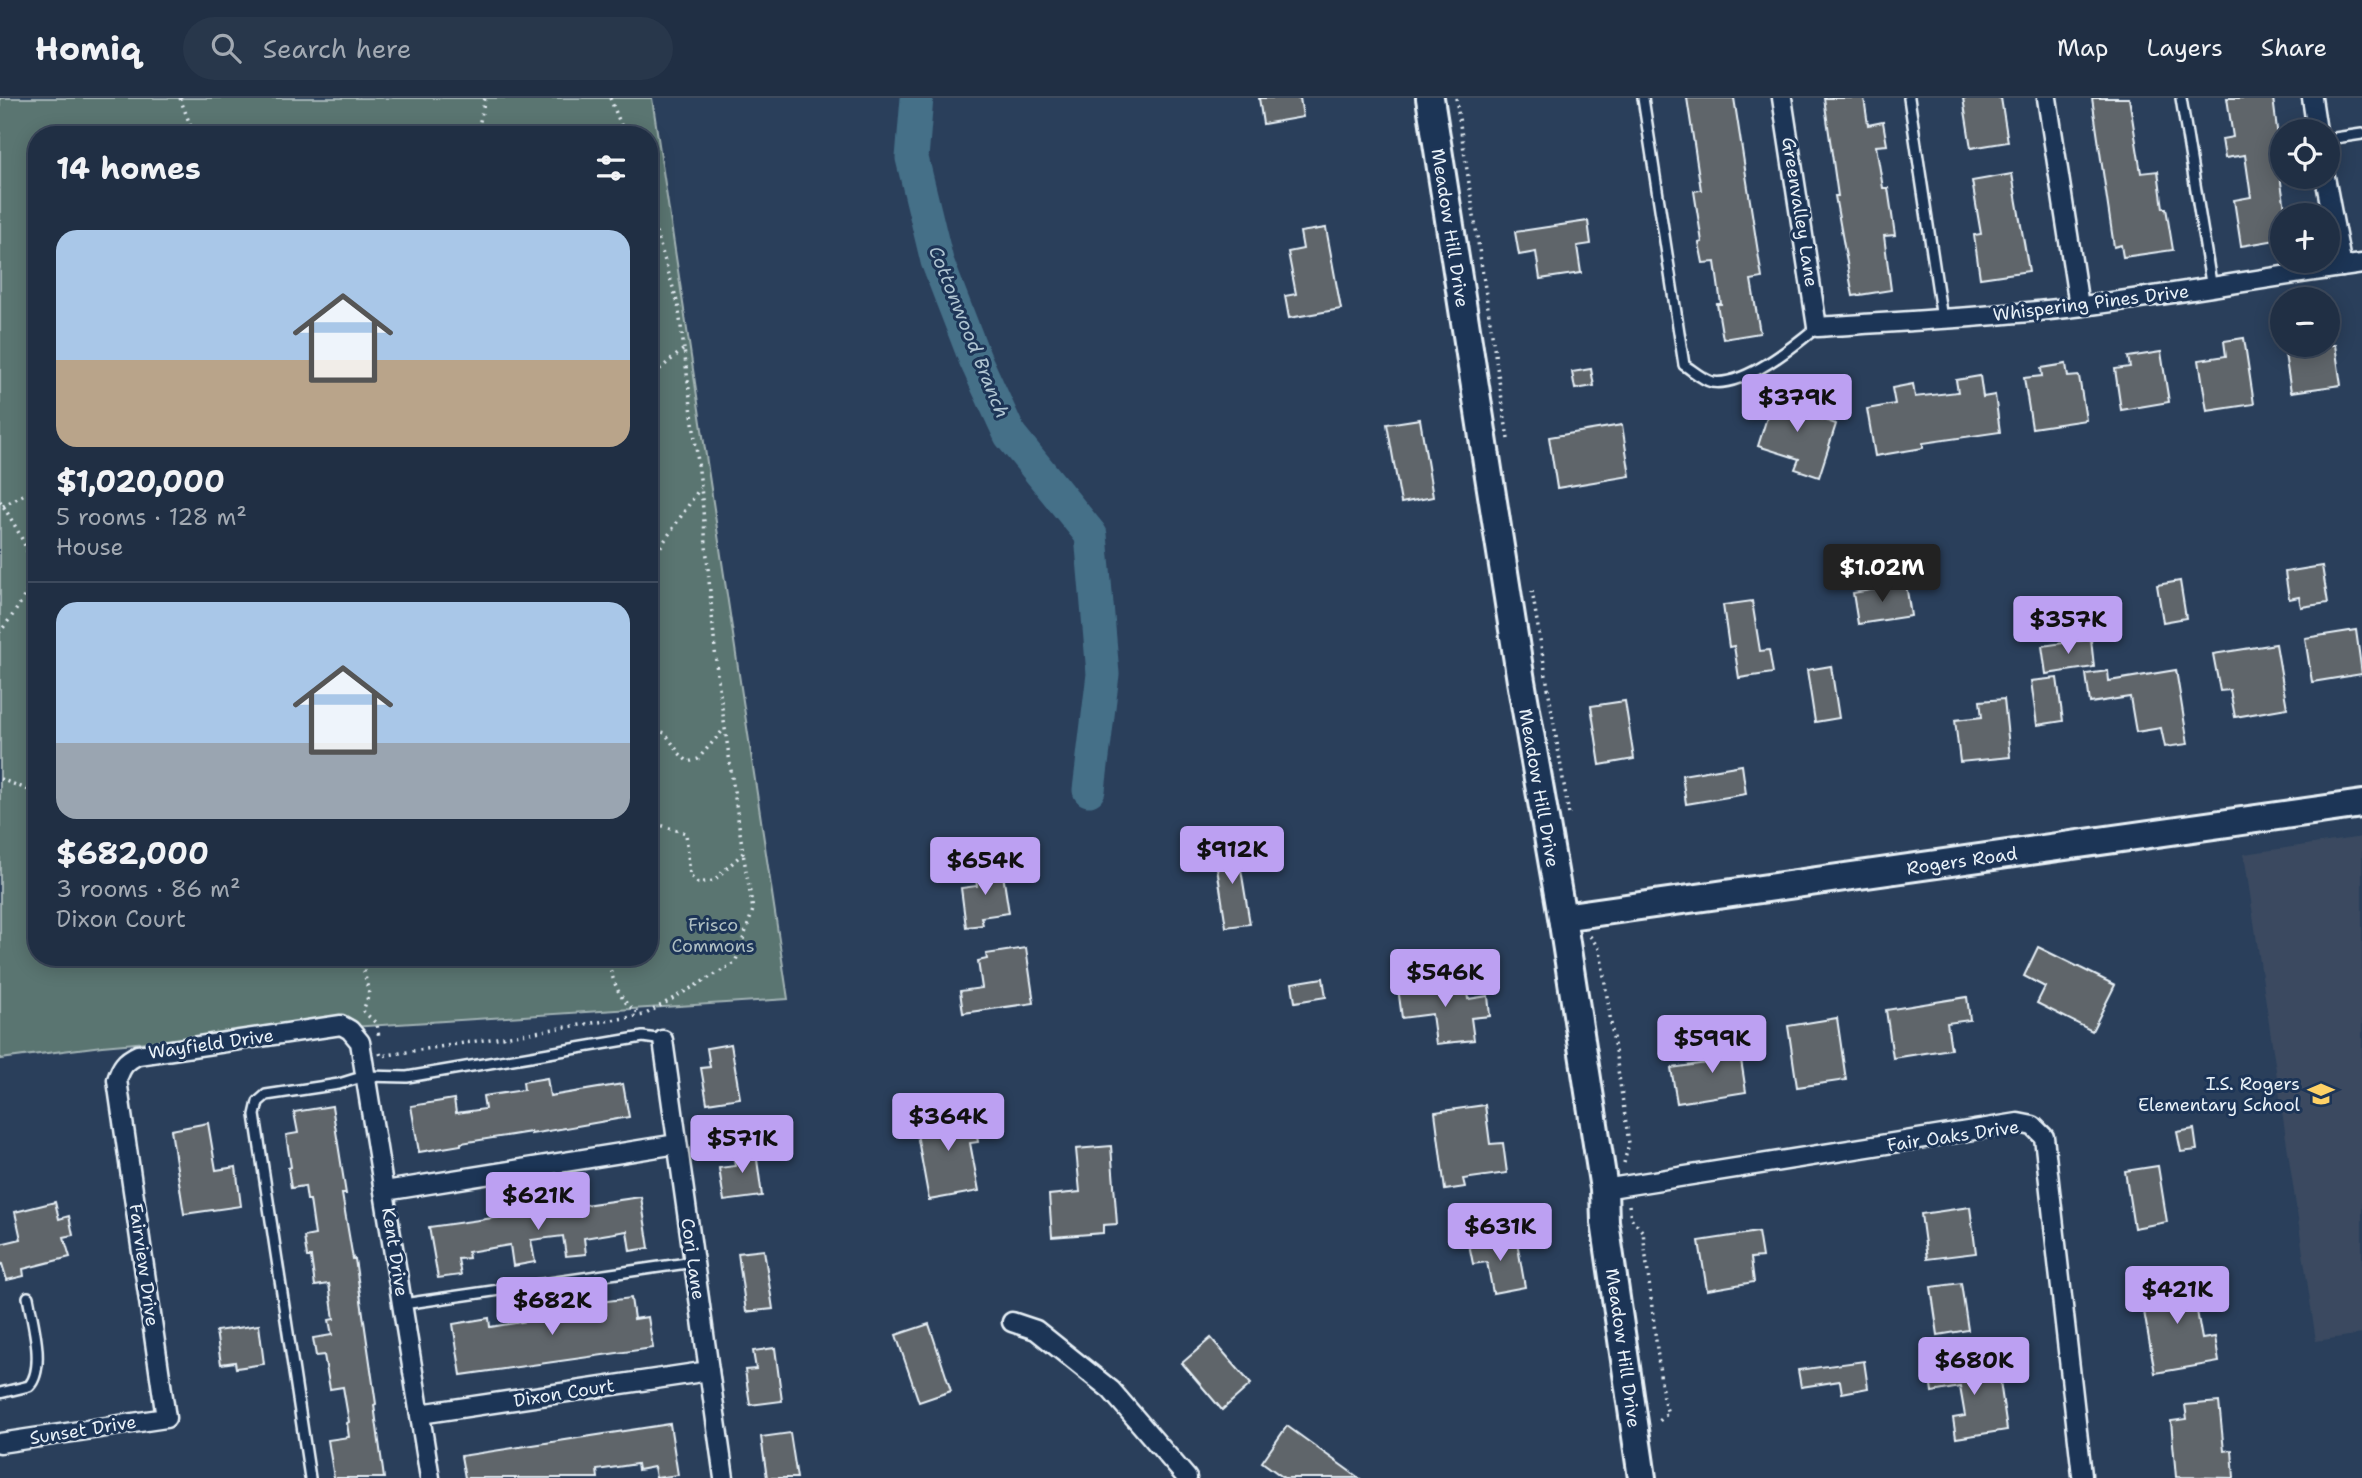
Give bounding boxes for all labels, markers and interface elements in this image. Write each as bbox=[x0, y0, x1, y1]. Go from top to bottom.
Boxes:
search box bbox=[183, 17, 673, 80]
text: Homiq bbox=[35, 26, 141, 71]
icon: search bbox=[207, 29, 245, 67]
text: Search here bbox=[263, 31, 411, 66]
text: Map bbox=[2057, 32, 2108, 64]
text: Layers bbox=[2146, 32, 2223, 64]
text: Share bbox=[2261, 32, 2327, 64]
map controls bbox=[2270, 119, 2340, 357]
button: locate bbox=[2270, 119, 2340, 189]
street label: Greenvalley Lane bbox=[1776, 135, 1824, 289]
street label: Meadow Hill Drive bbox=[1426, 147, 1474, 309]
text: 14 homes bbox=[56, 148, 201, 189]
icon: filters bbox=[592, 149, 630, 187]
button: + bbox=[2270, 203, 2340, 273]
water label: Cottonwood Branch bbox=[923, 242, 1015, 422]
icon: home bbox=[280, 275, 406, 401]
street label: Whispering Pines Drive bbox=[1992, 279, 2190, 327]
button: − bbox=[2270, 287, 2340, 357]
pin: $379K bbox=[1748, 374, 1846, 434]
text: $379K bbox=[1758, 382, 1836, 412]
text: $1,020,000 bbox=[56, 461, 225, 502]
text: 5 rooms · 128 m² bbox=[56, 502, 247, 532]
text: House bbox=[56, 532, 124, 562]
pin: $1.02M bbox=[1825, 545, 1939, 604]
text: $1.02M bbox=[1839, 552, 1925, 582]
pin: $357K bbox=[2019, 596, 2117, 656]
text: $357K bbox=[2029, 604, 2107, 634]
icon: home bbox=[280, 647, 406, 773]
street label: Meadow Hill Drive bbox=[1513, 707, 1565, 869]
pin: $912K bbox=[1183, 826, 1281, 886]
text: $682,000 bbox=[56, 833, 209, 874]
text: $912K bbox=[1196, 834, 1268, 864]
pin: $654K bbox=[936, 838, 1034, 897]
street label: Rogers Road bbox=[1905, 841, 2019, 881]
text: $654K bbox=[946, 845, 1024, 875]
text: 3 rooms · 86 m² bbox=[56, 874, 241, 904]
text: Dixon Court bbox=[56, 904, 186, 934]
park label: Frisco Commons bbox=[671, 913, 755, 958]
pin: $546K bbox=[1396, 950, 1494, 1009]
text: $546K bbox=[1406, 957, 1484, 987]
pin: $599K bbox=[1663, 1016, 1761, 1075]
street label: Wayfield Drive bbox=[147, 1023, 275, 1065]
text: $599K bbox=[1673, 1023, 1751, 1053]
place label: I.S. Rogers Elementary School bbox=[2138, 1072, 2301, 1117]
school or university icon: I.S. Rogers Elementary School bbox=[2306, 1079, 2336, 1109]
pin: $364K bbox=[899, 1094, 997, 1153]
text: $364K bbox=[908, 1101, 988, 1131]
street label: Fair Oaks Drive bbox=[1885, 1115, 2021, 1157]
pin: $571K bbox=[693, 1116, 791, 1175]
text: $571K bbox=[706, 1123, 778, 1153]
pin: $621K bbox=[489, 1172, 587, 1232]
text: $621K bbox=[502, 1180, 574, 1210]
street label: Fairview Drive bbox=[124, 1202, 164, 1328]
pin: $631K bbox=[1451, 1204, 1549, 1263]
street label: Kent Drive bbox=[376, 1206, 414, 1298]
text: $631K bbox=[1464, 1211, 1536, 1241]
street label: Cori Lane bbox=[675, 1216, 711, 1302]
pin: $421K bbox=[2128, 1266, 2226, 1326]
street label: Meadow Hill Drive bbox=[1600, 1267, 1646, 1429]
text: $421K bbox=[2141, 1274, 2213, 1304]
pin: $682K bbox=[503, 1278, 601, 1337]
text: $682K bbox=[512, 1285, 592, 1315]
pin: $680K bbox=[1925, 1338, 2023, 1397]
text: $680K bbox=[1934, 1345, 2014, 1375]
street label: Dixon Court bbox=[512, 1373, 616, 1413]
street label: Sunset Drive bbox=[28, 1410, 138, 1450]

